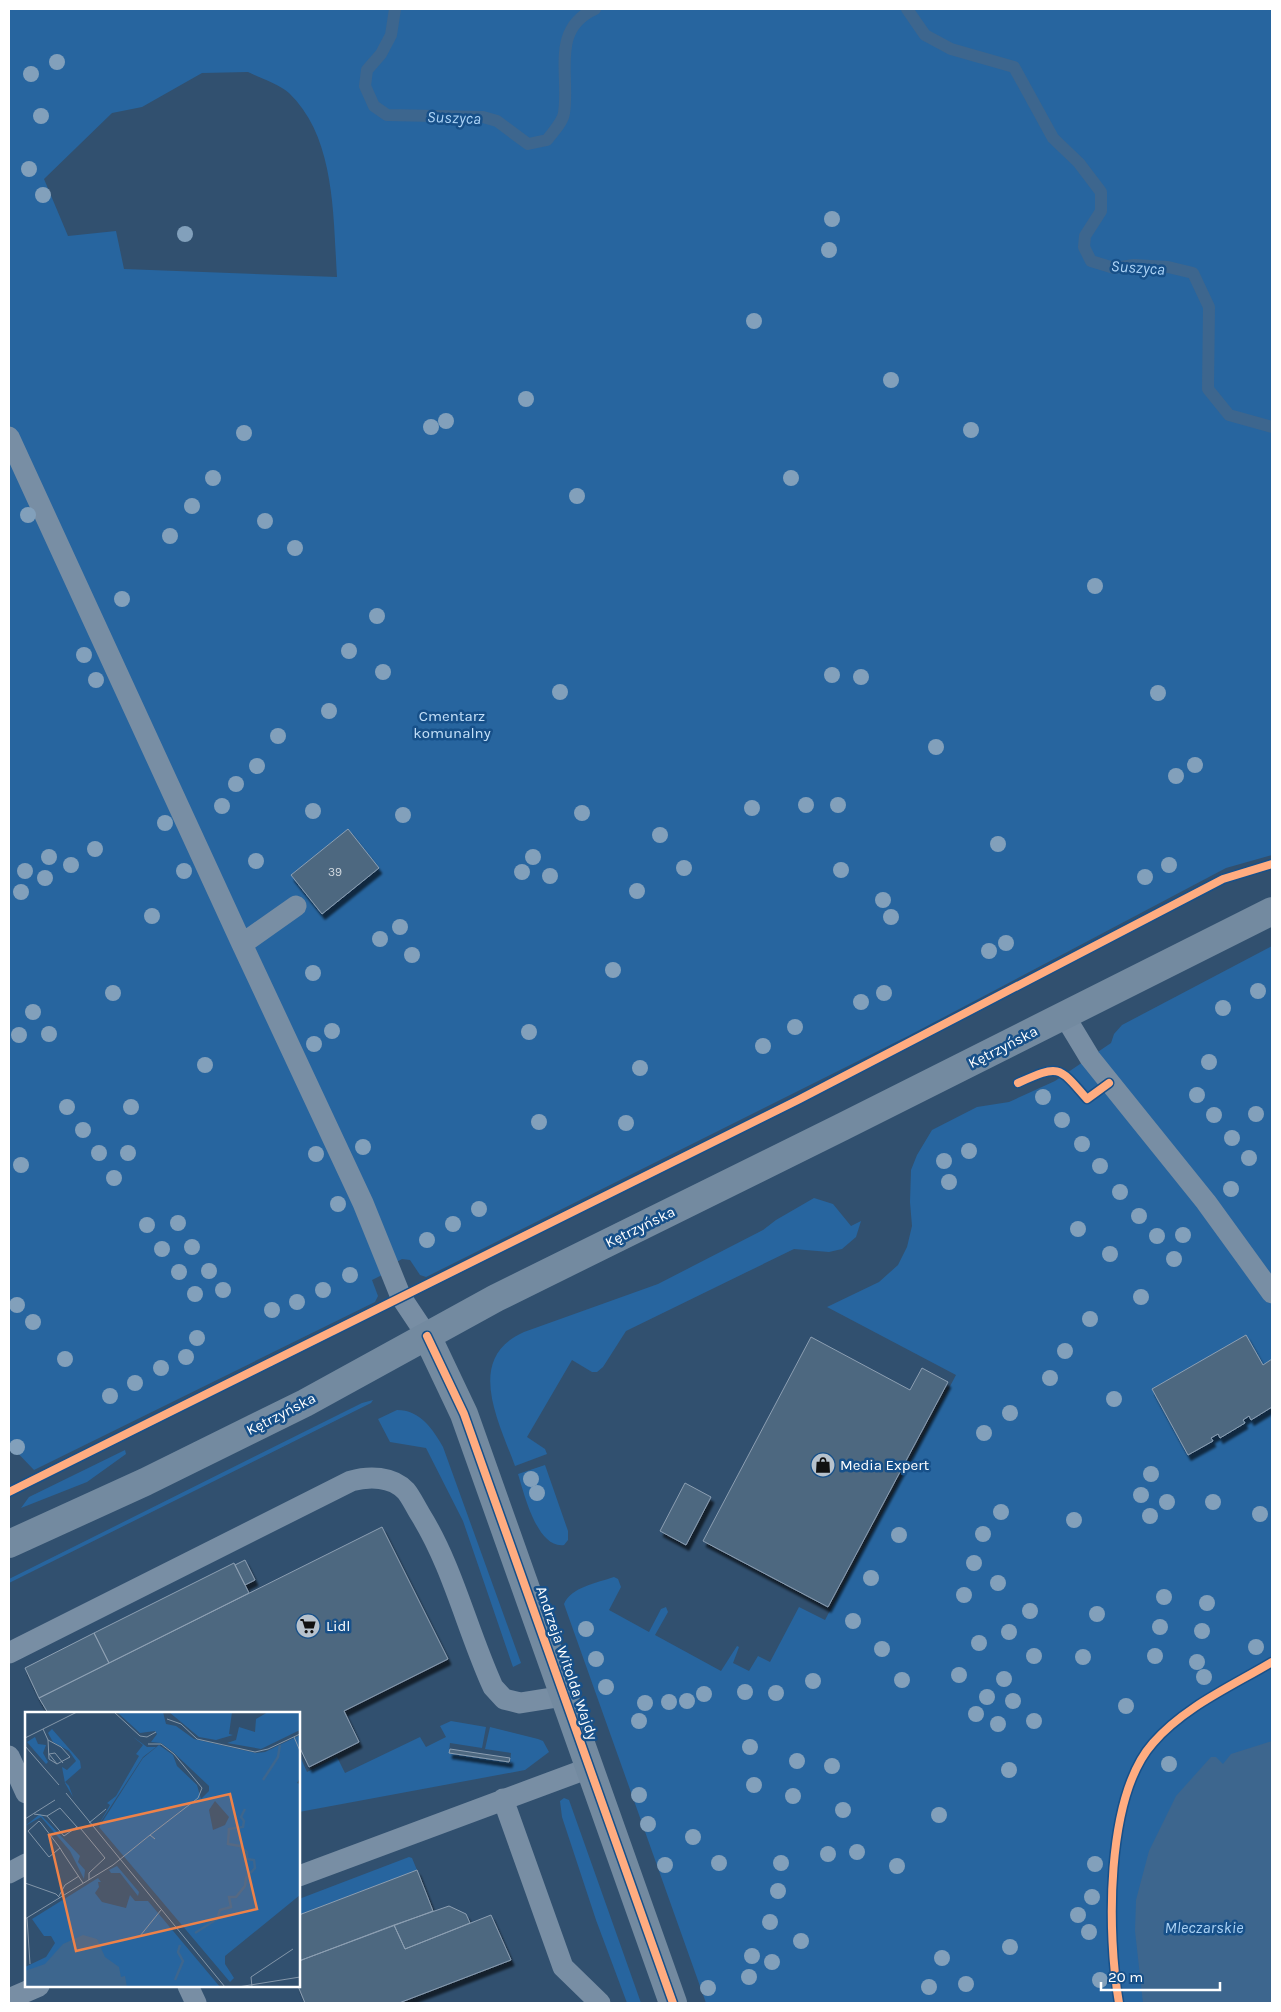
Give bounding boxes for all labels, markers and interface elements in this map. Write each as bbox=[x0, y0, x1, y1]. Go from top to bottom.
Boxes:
water label: Suszyca bbox=[427, 107, 481, 128]
water label: Suszyca bbox=[1110, 256, 1166, 279]
park label: Cmentarz komunalny bbox=[413, 707, 491, 742]
house number: 39 bbox=[328, 865, 342, 879]
street label: Kętrzyńska bbox=[965, 1022, 1041, 1072]
street label: Kętrzyńska bbox=[602, 1202, 678, 1252]
street label: Kętrzyńska bbox=[243, 1389, 319, 1439]
shop icon: Media Expert bbox=[810, 1452, 836, 1478]
place label: Media Expert bbox=[840, 1456, 930, 1474]
street label: Andrzeja Witolda Wajdy bbox=[532, 1584, 602, 1742]
supermarket icon: Lidl bbox=[295, 1613, 321, 1639]
place label: Lidl bbox=[326, 1617, 351, 1635]
inset map bbox=[25, 1712, 300, 1987]
water label: Mleczarskie bbox=[1165, 1918, 1244, 1937]
scale bar bbox=[1101, 1960, 1220, 1992]
text: 20 m bbox=[1108, 1968, 1143, 1986]

